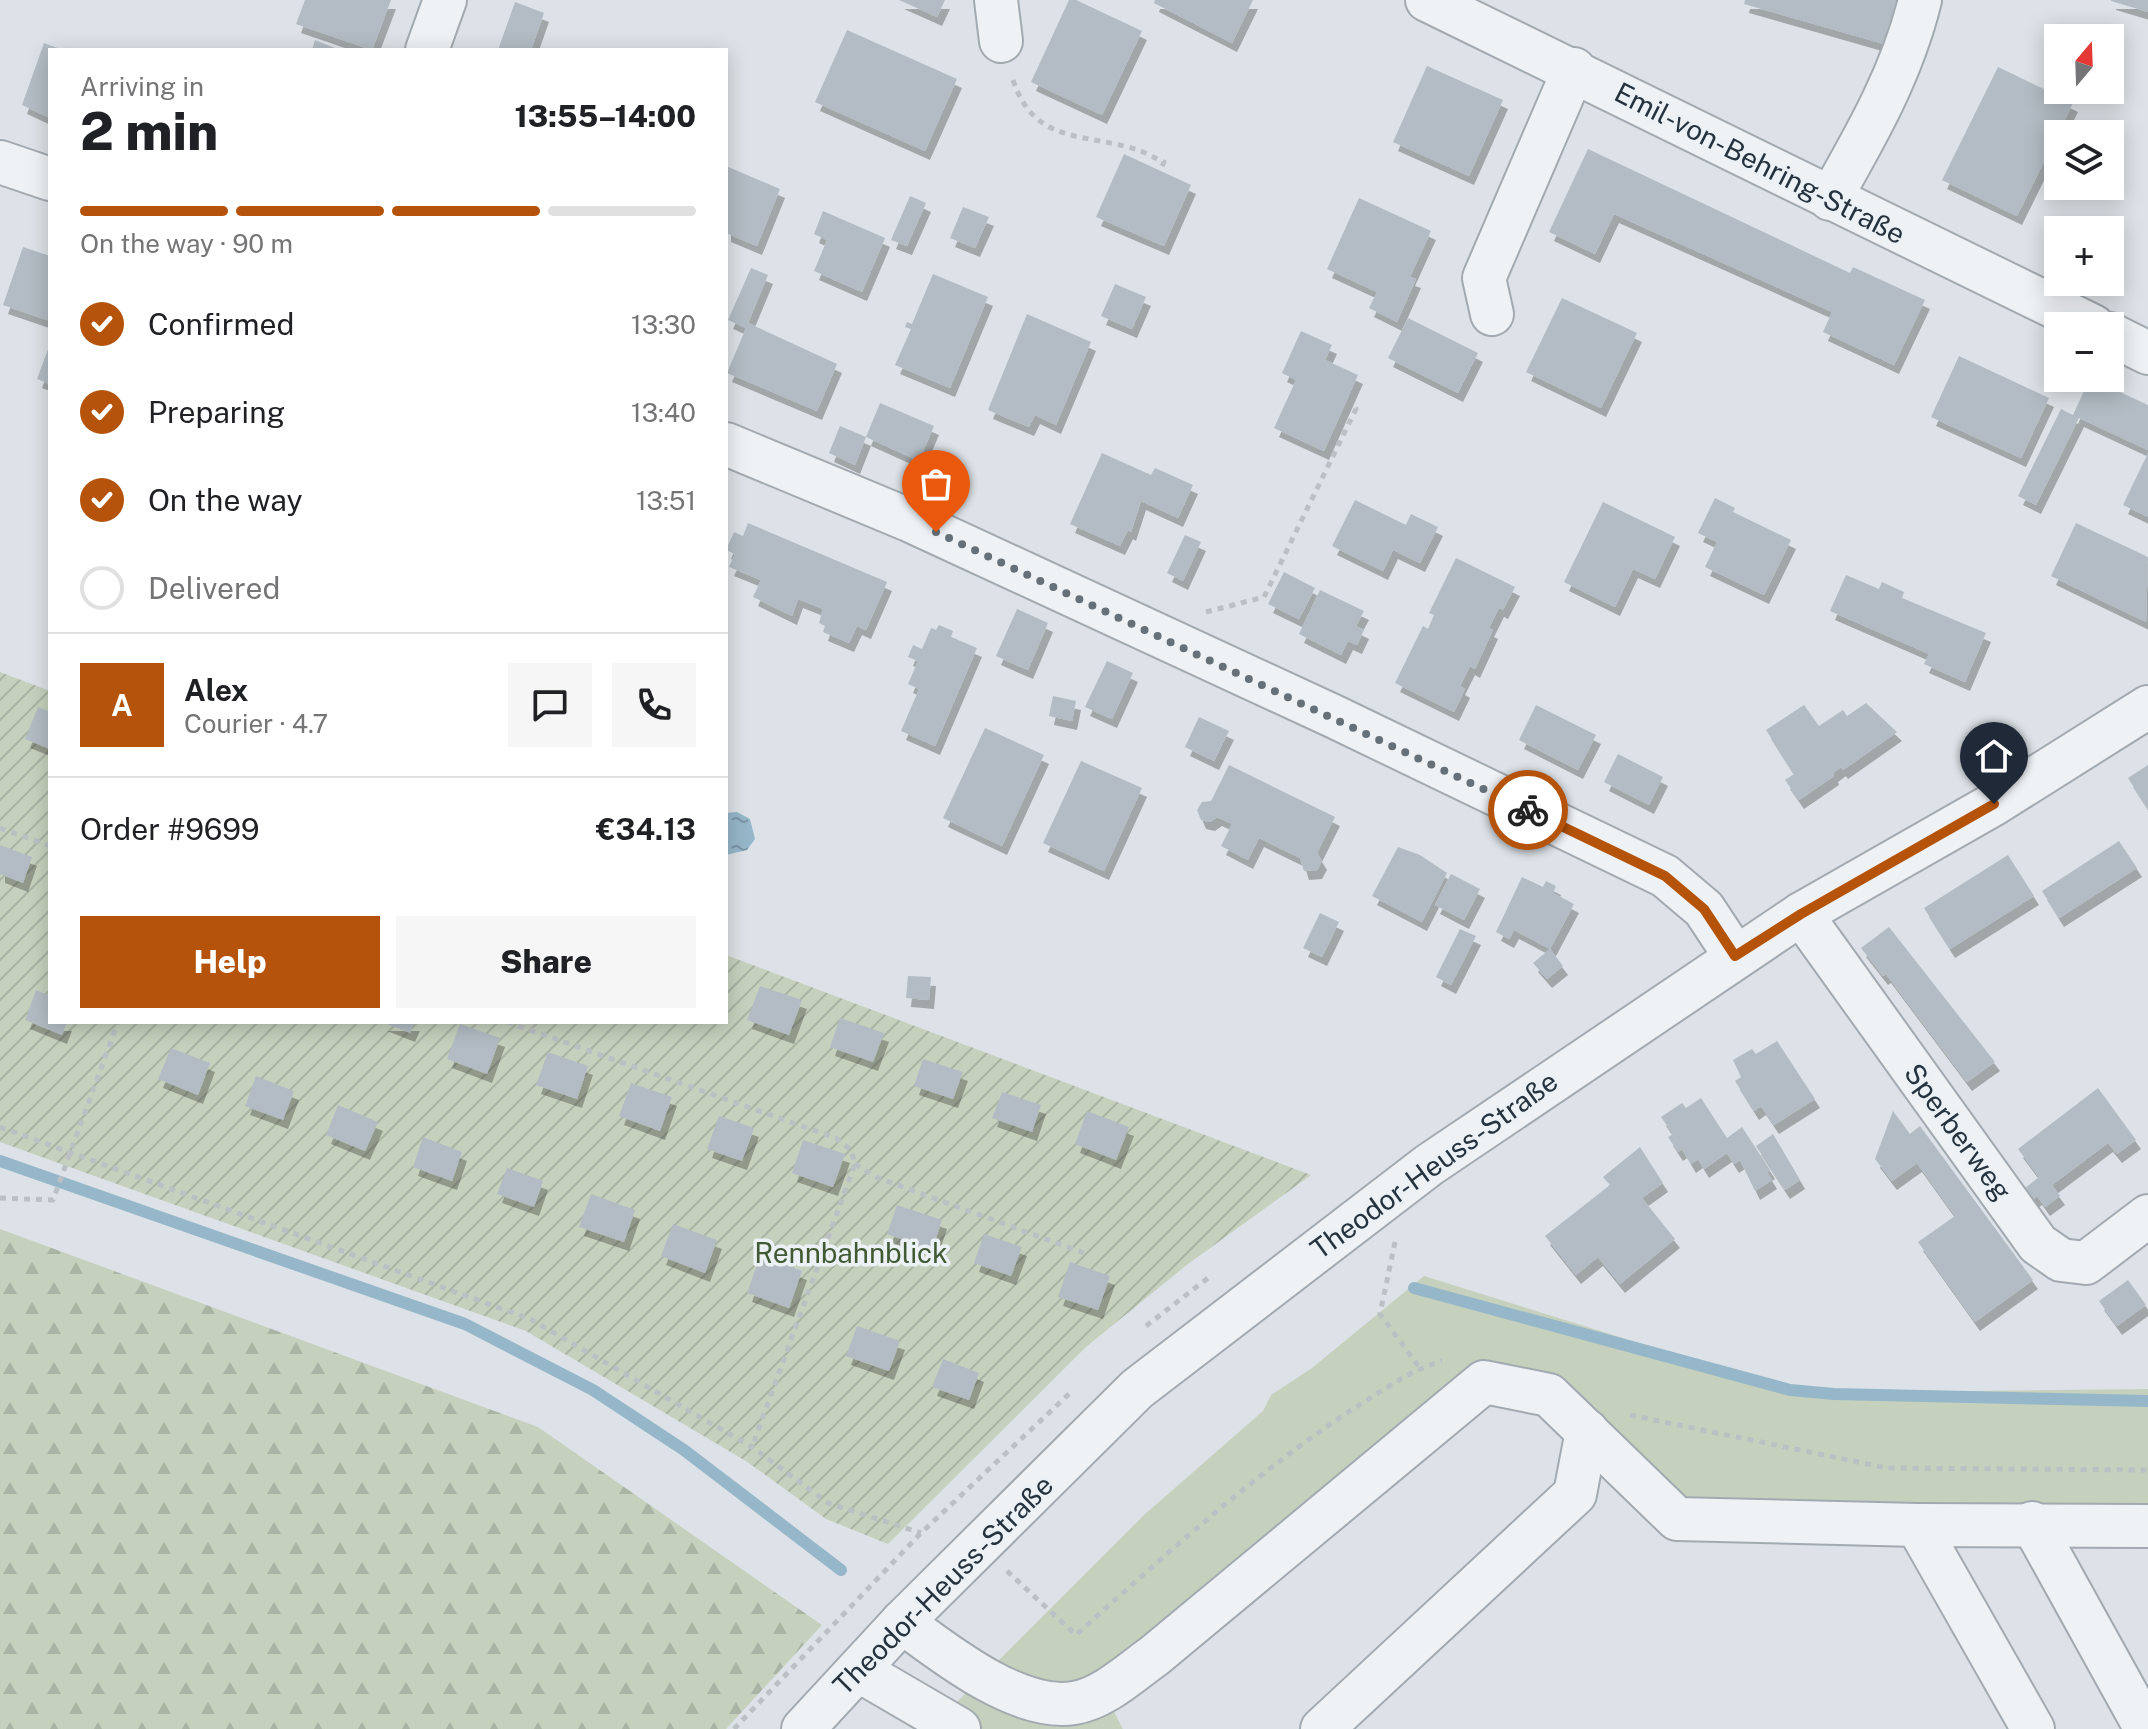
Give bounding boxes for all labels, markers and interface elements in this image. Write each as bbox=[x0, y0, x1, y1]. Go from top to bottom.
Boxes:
north arrow bbox=[2044, 24, 2124, 104]
map controls bbox=[2044, 24, 2124, 392]
text: Arriving in bbox=[80, 71, 204, 102]
street label: Emil-von-Behring-Straße bbox=[1609, 75, 1911, 250]
text: 13:55–14:00 bbox=[515, 98, 696, 134]
text: 2 min bbox=[80, 101, 218, 162]
button: layers bbox=[2044, 120, 2124, 200]
button: + bbox=[2044, 216, 2124, 296]
text: On the way · 90 m bbox=[80, 228, 293, 259]
icon: check bbox=[80, 302, 124, 346]
text: Confirmed bbox=[148, 306, 294, 342]
text: 13:30 bbox=[631, 309, 696, 340]
button: − bbox=[2044, 312, 2124, 392]
icon: check bbox=[80, 390, 124, 434]
text: Preparing bbox=[148, 394, 285, 430]
text: 13:40 bbox=[631, 397, 696, 428]
pin bbox=[902, 450, 970, 532]
icon: bag bbox=[914, 462, 958, 506]
icon: check bbox=[80, 478, 124, 522]
text: On the way bbox=[148, 482, 302, 518]
text: 13:51 bbox=[636, 485, 696, 516]
text: Delivered bbox=[148, 570, 280, 606]
button: chat bbox=[508, 663, 592, 747]
button: phone bbox=[612, 663, 696, 747]
text: Alex bbox=[184, 672, 248, 708]
text: A bbox=[111, 687, 133, 723]
text: Courier · 4.7 bbox=[184, 708, 328, 739]
pin bbox=[1960, 722, 2028, 804]
icon: home bbox=[1972, 734, 2016, 778]
courier bbox=[1488, 770, 1568, 850]
icon: bike bbox=[1506, 788, 1550, 832]
text: Order #9699 bbox=[80, 811, 260, 847]
text: €34.13 bbox=[596, 811, 696, 847]
button: Help bbox=[80, 916, 380, 1008]
button: Share bbox=[396, 916, 696, 1008]
street label: Sperberweg bbox=[1898, 1057, 2019, 1206]
street label: Theodor-Heuss-Straße bbox=[1304, 1064, 1564, 1265]
park label: Rennbahnblick bbox=[754, 1236, 948, 1269]
street label: Theodor-Heuss-Straße bbox=[826, 1468, 1059, 1701]

